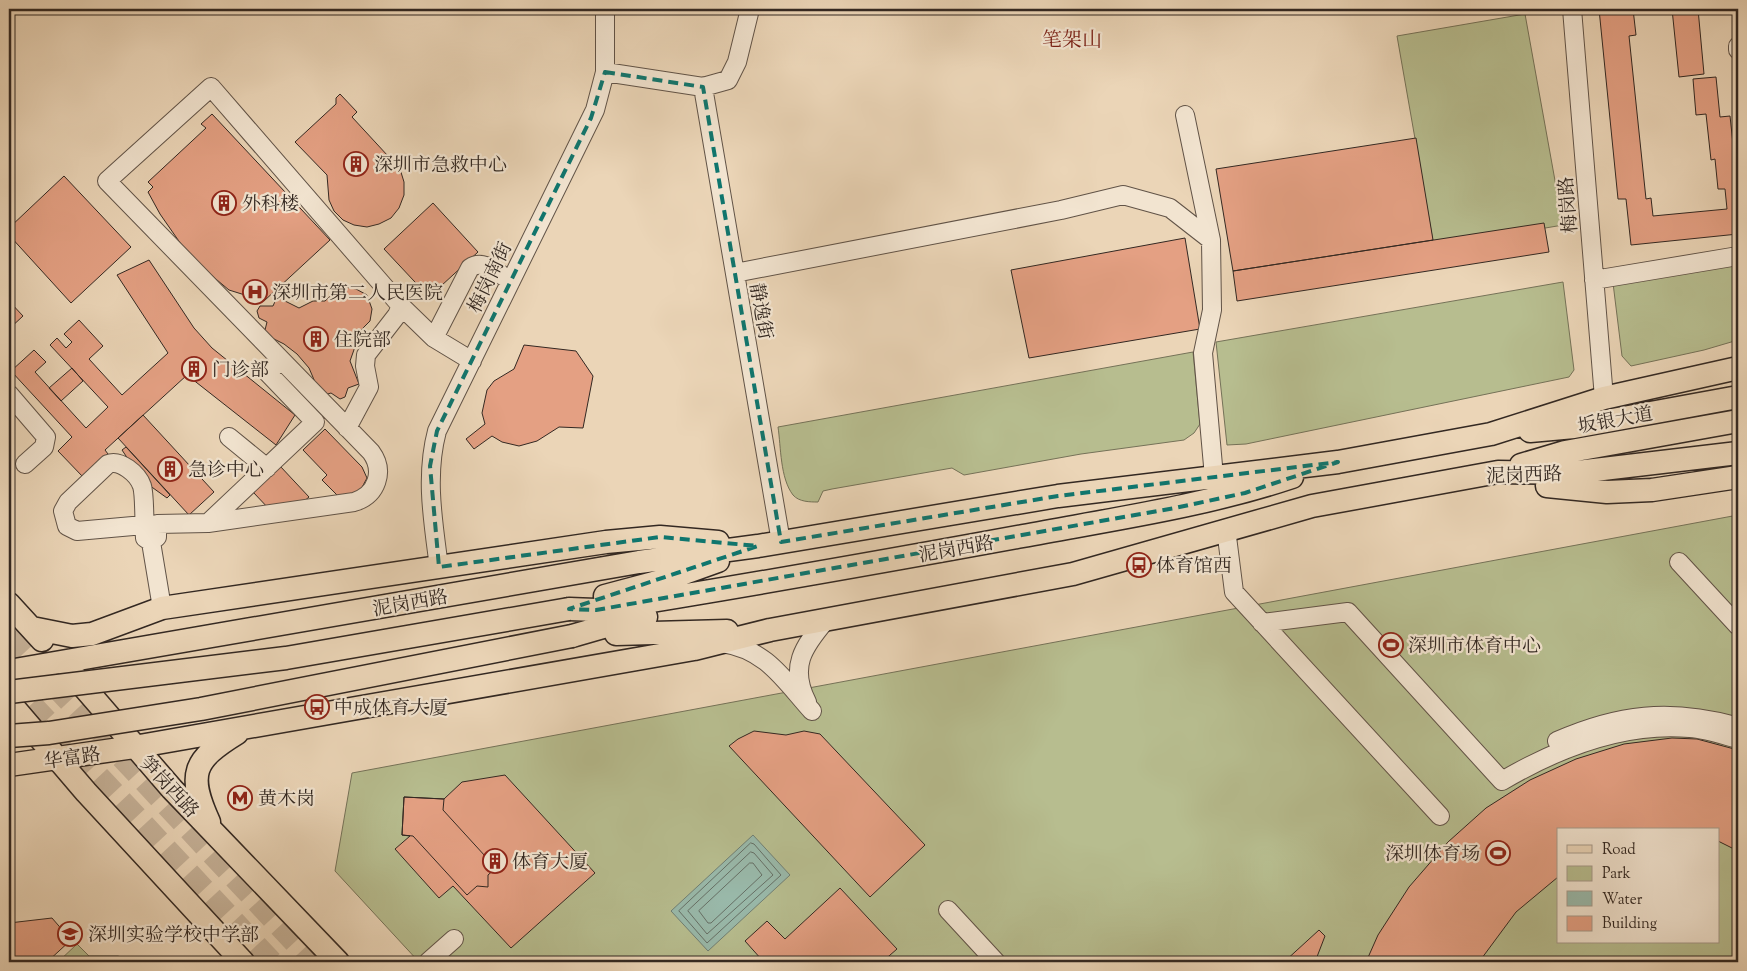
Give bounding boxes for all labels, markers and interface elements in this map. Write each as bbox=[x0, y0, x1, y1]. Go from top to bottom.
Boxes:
district label: 笔架山 bbox=[1042, 27, 1102, 56]
building icon: 深圳市急救中心 bbox=[343, 151, 369, 177]
place label: 深圳市急救中心 bbox=[374, 153, 507, 180]
street label: 梅岗路 bbox=[1554, 175, 1585, 234]
building icon: 外科楼 bbox=[211, 190, 237, 216]
place label: 外科楼 bbox=[242, 192, 299, 219]
street label: 梅岗南街 bbox=[462, 238, 520, 318]
hospital icon: 深圳市第二人民医院 bbox=[242, 279, 268, 305]
place label: 深圳市第二人民医院 bbox=[272, 281, 443, 308]
street label: 静逸街 bbox=[741, 281, 778, 342]
building icon: 住院部 bbox=[303, 326, 329, 352]
place label: 住院部 bbox=[334, 328, 391, 355]
building icon: 门诊部 bbox=[181, 356, 207, 382]
place label: 门诊部 bbox=[212, 358, 269, 385]
street label: 坂银大道 bbox=[1576, 402, 1655, 441]
building icon: 急诊中心 bbox=[157, 456, 183, 482]
place label: 急诊中心 bbox=[188, 458, 264, 485]
street label: 泥岗西路 bbox=[1486, 462, 1563, 491]
street label: 泥岗西路 bbox=[917, 531, 996, 570]
bus stop icon: 体育馆西 bbox=[1126, 552, 1152, 578]
place label: 体育馆西 bbox=[1156, 554, 1232, 581]
street label: 泥岗西路 bbox=[371, 585, 450, 624]
sports icon: 深圳市体育中心 bbox=[1378, 632, 1404, 658]
place label: 深圳市体育中心 bbox=[1408, 634, 1541, 661]
bus stop icon: 中成体育大厦 bbox=[304, 694, 330, 720]
place label: 中成体育大厦 bbox=[334, 696, 448, 723]
street label: 华富路 bbox=[42, 742, 102, 777]
street label: 笋岗西路 bbox=[132, 751, 204, 825]
metro station icon: 黄木岗 bbox=[227, 785, 253, 811]
place label: 黄木岗 bbox=[258, 787, 315, 814]
legend bbox=[1557, 828, 1720, 944]
sports icon: 深圳体育场 bbox=[1485, 840, 1511, 866]
text: Road bbox=[1602, 840, 1636, 861]
place label: 深圳体育场 bbox=[1385, 842, 1480, 869]
building icon: 体育大厦 bbox=[482, 848, 508, 874]
place label: 体育大厦 bbox=[512, 850, 588, 877]
text: Park bbox=[1602, 864, 1631, 885]
text: Water bbox=[1602, 890, 1643, 911]
text: Building bbox=[1602, 914, 1657, 935]
school or university icon: 深圳实验学校中学部 bbox=[57, 921, 83, 947]
place label: 深圳实验学校中学部 bbox=[88, 923, 259, 950]

